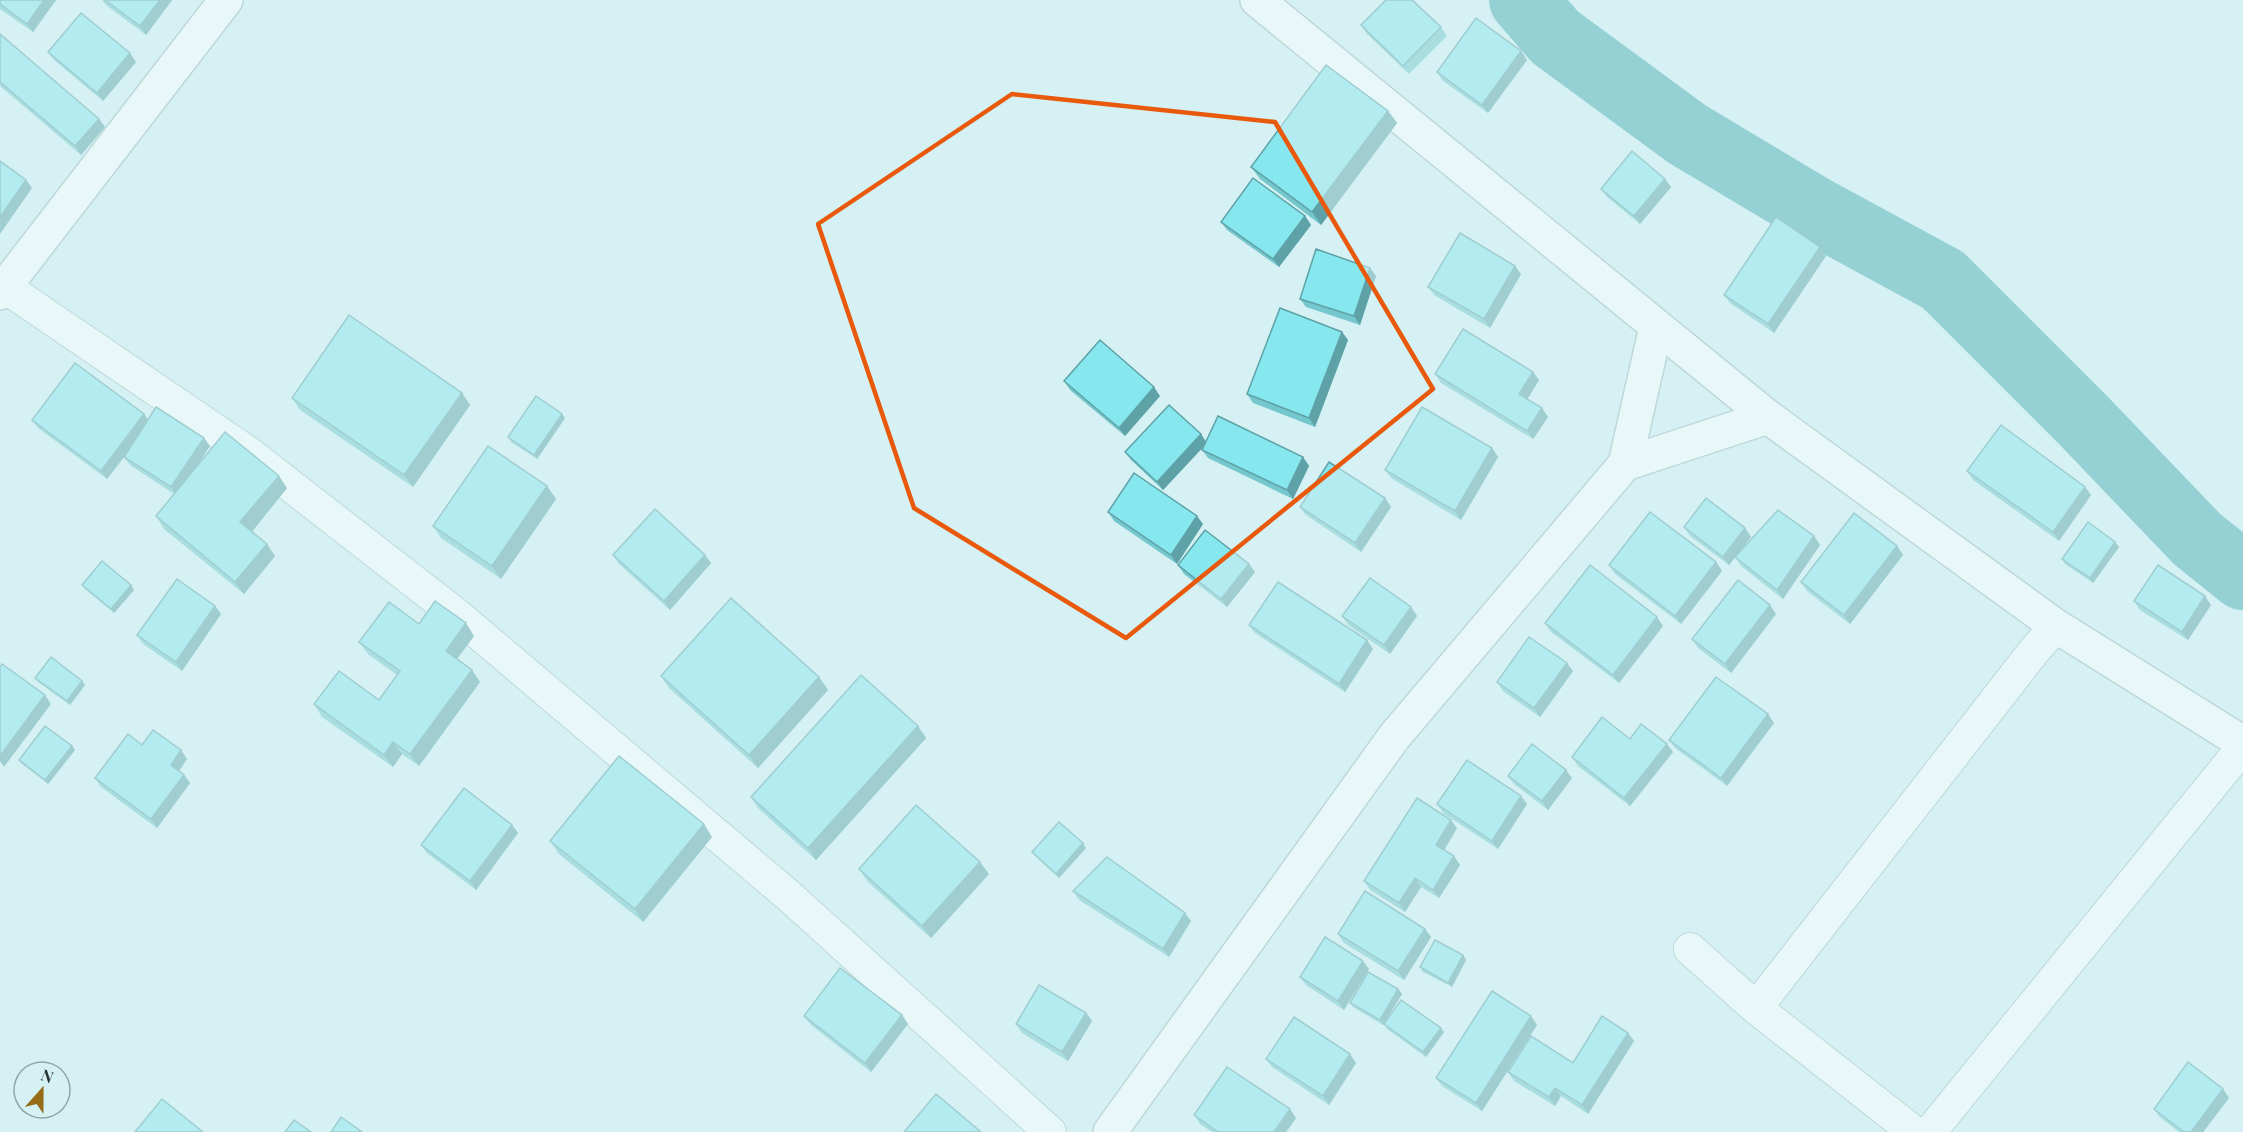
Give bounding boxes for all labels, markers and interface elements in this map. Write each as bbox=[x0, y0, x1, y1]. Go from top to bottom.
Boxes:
north arrow bbox=[12, 1060, 72, 1120]
text: N bbox=[38, 1064, 57, 1088]

